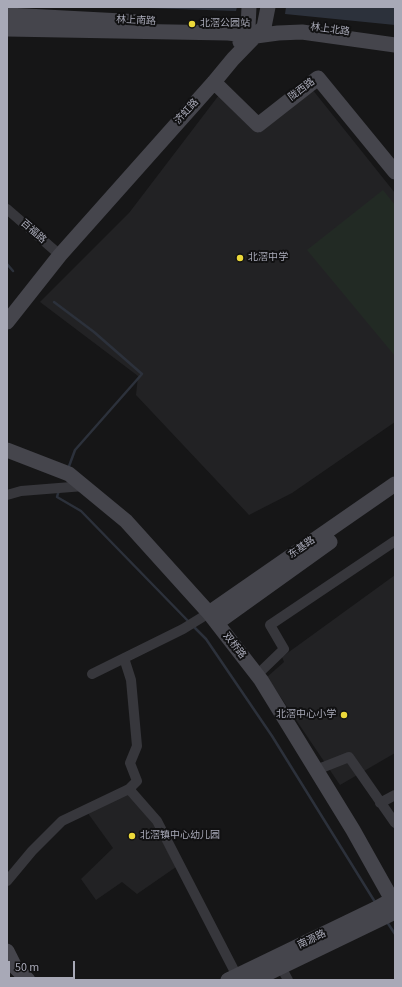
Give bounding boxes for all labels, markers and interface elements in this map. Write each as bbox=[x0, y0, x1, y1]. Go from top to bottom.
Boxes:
street label: 林上南路 bbox=[116, 14, 156, 28]
place label: 北滘公园站 bbox=[200, 18, 250, 30]
marker: 北滘公园站 bbox=[187, 19, 197, 29]
street label: 林上北路 bbox=[309, 21, 351, 39]
street label: 陇西路 bbox=[286, 76, 318, 104]
street label: 济虹路 bbox=[173, 97, 201, 127]
street label: 百福路 bbox=[18, 218, 48, 246]
place label: 北滘中学 bbox=[248, 252, 288, 264]
marker: 北滘中学 bbox=[235, 253, 245, 263]
street label: 东基路 bbox=[286, 534, 318, 562]
street label: 双桥路 bbox=[220, 630, 248, 662]
place label: 北滘中心小学 bbox=[276, 709, 336, 721]
marker: 北滘中心小学 bbox=[339, 710, 349, 720]
place label: 北滘镇中心幼儿园 bbox=[140, 830, 220, 842]
marker: 北滘镇中心幼儿园 bbox=[127, 831, 137, 841]
street label: 南源路 bbox=[296, 928, 328, 952]
scale bar bbox=[10, 953, 77, 979]
text: 50 m bbox=[15, 959, 39, 976]

